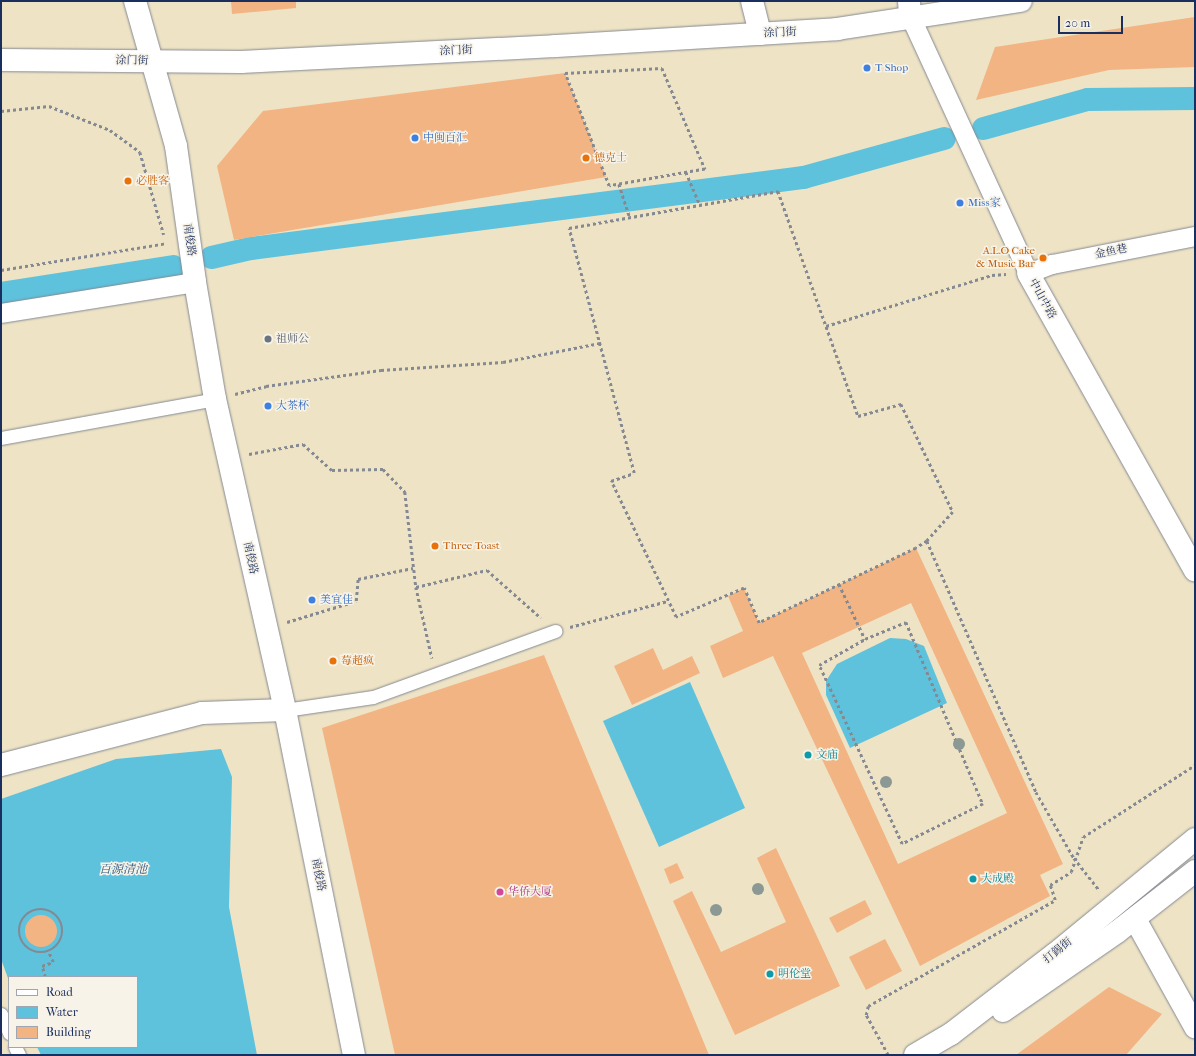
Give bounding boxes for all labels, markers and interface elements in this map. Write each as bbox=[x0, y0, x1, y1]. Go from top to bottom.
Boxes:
scale bar bbox=[1060, 8, 1125, 34]
text: 20 m bbox=[1065, 16, 1090, 30]
street label: 涂门街 bbox=[763, 26, 797, 40]
street label: 涂门街 bbox=[439, 44, 473, 58]
street label: 涂门街 bbox=[115, 54, 149, 68]
place label: T Shop bbox=[875, 61, 908, 75]
marker: T Shop bbox=[862, 63, 872, 73]
place label: 中闽百汇 bbox=[423, 131, 467, 145]
marker: 中闽百汇 bbox=[410, 133, 420, 143]
place label: 德克士 bbox=[594, 151, 627, 165]
marker: 德克士 bbox=[581, 153, 591, 163]
place label: 必胜客 bbox=[136, 174, 169, 188]
marker: 必胜客 bbox=[123, 176, 133, 186]
place label: Miss家 bbox=[968, 196, 1000, 210]
marker: Miss家 bbox=[955, 198, 965, 208]
street label: 南俊路 bbox=[180, 223, 198, 257]
street label: 金鱼巷 bbox=[1093, 242, 1129, 262]
place label: A.L.O Cake & Music Bar bbox=[976, 245, 1035, 271]
marker: A.L.O Cake & Music Bar bbox=[1038, 253, 1048, 263]
street label: 中山中路 bbox=[1026, 277, 1058, 321]
place label: 祖师公 bbox=[276, 332, 309, 346]
marker: 祖师公 bbox=[263, 334, 273, 344]
place label: 大茶杯 bbox=[276, 399, 309, 413]
marker: 大茶杯 bbox=[263, 401, 273, 411]
place label: Three Toast bbox=[443, 539, 500, 553]
street label: 南俊路 bbox=[240, 540, 260, 576]
marker: Three Toast bbox=[430, 541, 440, 551]
place label: 美宜佳 bbox=[320, 593, 353, 607]
marker: 美宜佳 bbox=[307, 595, 317, 605]
place label: 莓超疯 bbox=[341, 654, 374, 668]
marker: 莓超疯 bbox=[328, 656, 338, 666]
place label: 文庙 bbox=[816, 748, 838, 762]
marker: 文庙 bbox=[803, 750, 813, 760]
street label: 南俊路 bbox=[308, 858, 328, 892]
water label: 百源清池 bbox=[99, 863, 147, 877]
place label: 大成殿 bbox=[981, 872, 1014, 886]
marker: 大成殿 bbox=[968, 874, 978, 884]
place label: 华侨大厦 bbox=[508, 885, 552, 899]
marker: 华侨大厦 bbox=[495, 887, 505, 897]
street label: 打錫街 bbox=[1041, 935, 1075, 967]
place label: 明伦堂 bbox=[778, 967, 811, 981]
marker: 明伦堂 bbox=[765, 969, 775, 979]
legend bbox=[8, 976, 138, 1048]
text: Road bbox=[46, 985, 73, 999]
text: Water bbox=[46, 1005, 78, 1019]
text: Building bbox=[46, 1025, 91, 1039]

